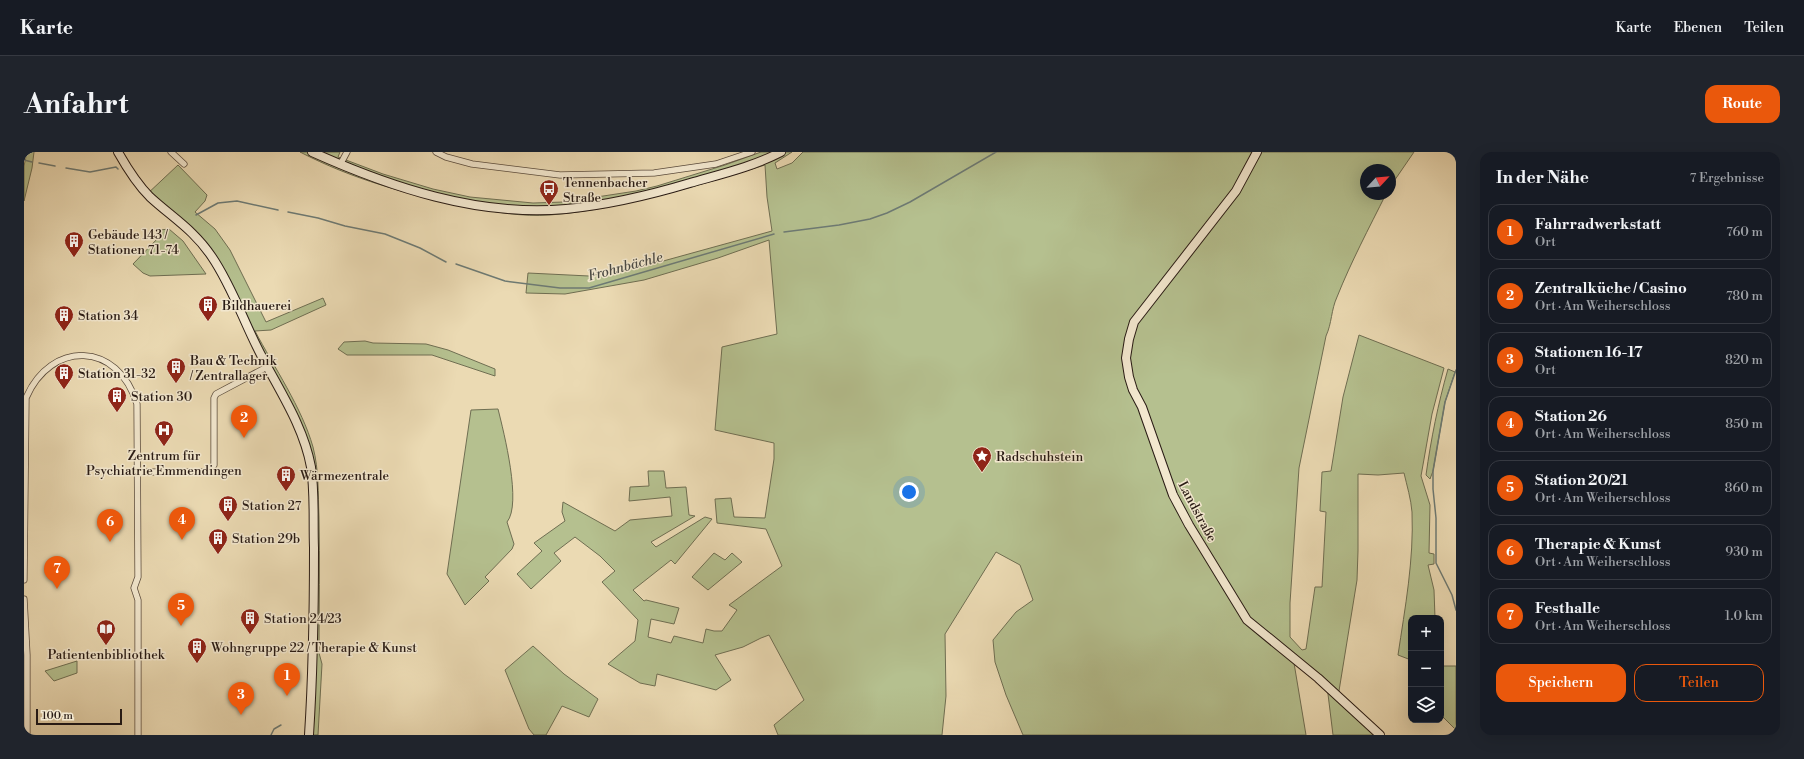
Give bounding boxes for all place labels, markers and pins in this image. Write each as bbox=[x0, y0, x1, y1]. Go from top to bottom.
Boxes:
place label: Tennenbacher Straße bbox=[563, 175, 648, 206]
bus stop icon: Tennenbacher Straße bbox=[538, 178, 560, 206]
place label: Gebäude 143 / Stationen 71-74 bbox=[88, 227, 179, 258]
building icon: Gebäude 143 / Stationen 71-74 bbox=[63, 230, 85, 258]
building icon: Bildhauerei bbox=[197, 294, 219, 322]
place label: Bildhauerei bbox=[221, 298, 291, 314]
building icon: Station 34 bbox=[53, 304, 75, 332]
place label: Station 34 bbox=[78, 308, 139, 324]
place label: Bau & Technik / Zentrallager bbox=[189, 353, 278, 384]
building icon: Bau & Technik / Zentrallager bbox=[165, 356, 187, 384]
building icon: Station 31-32 bbox=[53, 362, 75, 390]
place label: Station 31-32 bbox=[78, 366, 156, 382]
building icon: Station 30 bbox=[106, 385, 128, 413]
place label: Station 30 bbox=[131, 389, 193, 405]
pin: 2 bbox=[231, 405, 257, 438]
hospital icon: Zentrum für Psychiatrie Emmendingen bbox=[153, 419, 175, 447]
place icon: Radschuhstein bbox=[971, 445, 993, 473]
place label: Zentrum für Psychiatrie Emmendingen bbox=[86, 448, 242, 479]
place label: Radschuhstein bbox=[996, 449, 1083, 465]
building icon: Wärmezentrale bbox=[275, 464, 297, 492]
place label: Wärmezentrale bbox=[299, 468, 390, 484]
building icon: Station 27 bbox=[217, 494, 239, 522]
place label: Station 27 bbox=[242, 498, 302, 514]
pin: 4 bbox=[169, 507, 195, 540]
pin: 6 bbox=[97, 509, 123, 542]
building icon: Station 29b bbox=[207, 527, 229, 555]
place label: Station 29b bbox=[232, 531, 300, 547]
pin: 7 bbox=[44, 556, 70, 589]
pin: 5 bbox=[168, 593, 194, 626]
building icon: Station 24/23 bbox=[239, 607, 261, 635]
place label: Station 24/23 bbox=[264, 611, 342, 627]
library icon: Patientenbibliothek bbox=[95, 618, 117, 646]
building icon: Wohngruppe 22 / Therapie & Kunst bbox=[186, 636, 208, 664]
place label: Wohngruppe 22 / Therapie & Kunst bbox=[210, 640, 417, 656]
place label: Patientenbibliothek bbox=[47, 647, 166, 663]
pin: 1 bbox=[274, 663, 300, 696]
pin: 3 bbox=[228, 682, 254, 715]

